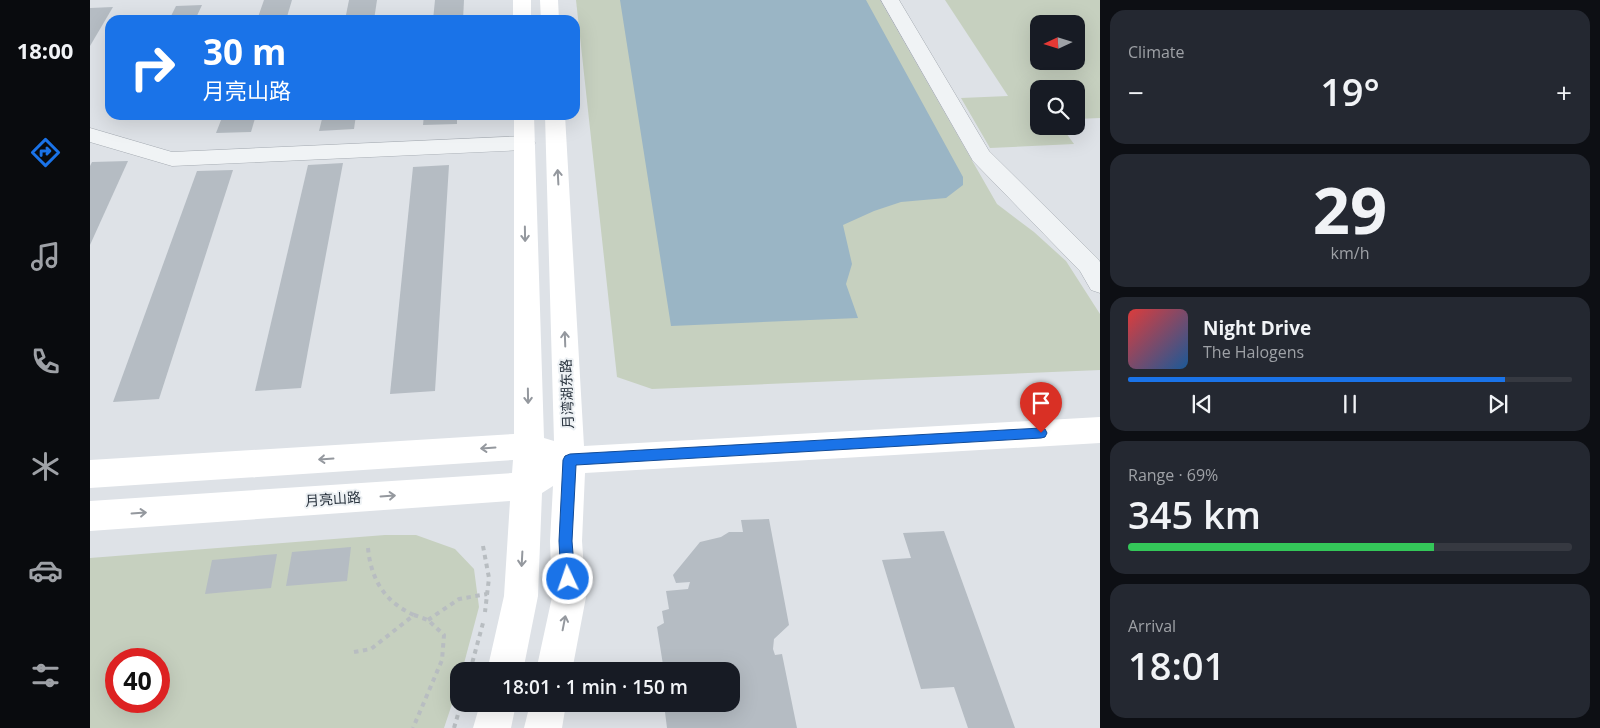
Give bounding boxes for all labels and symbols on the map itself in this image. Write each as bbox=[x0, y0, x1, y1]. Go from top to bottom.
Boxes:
north arrow bbox=[1030, 15, 1085, 70]
one-way arrow bbox=[553, 169, 562, 185]
one-way arrow bbox=[521, 225, 530, 241]
one-way arrow bbox=[560, 331, 569, 347]
street label: 月湾湖东路 bbox=[556, 359, 577, 429]
pin bbox=[1020, 382, 1062, 433]
one-way arrow bbox=[523, 388, 533, 404]
one-way arrow bbox=[481, 444, 497, 453]
one-way arrow bbox=[319, 454, 335, 463]
street label: 月亮山路 bbox=[304, 487, 362, 510]
one-way arrow bbox=[380, 491, 396, 500]
one-way arrow bbox=[130, 508, 146, 517]
one-way arrow bbox=[518, 550, 527, 566]
position arrow bbox=[541, 552, 593, 604]
one-way arrow bbox=[560, 616, 569, 632]
speed limit sign: 40 bbox=[105, 648, 170, 713]

